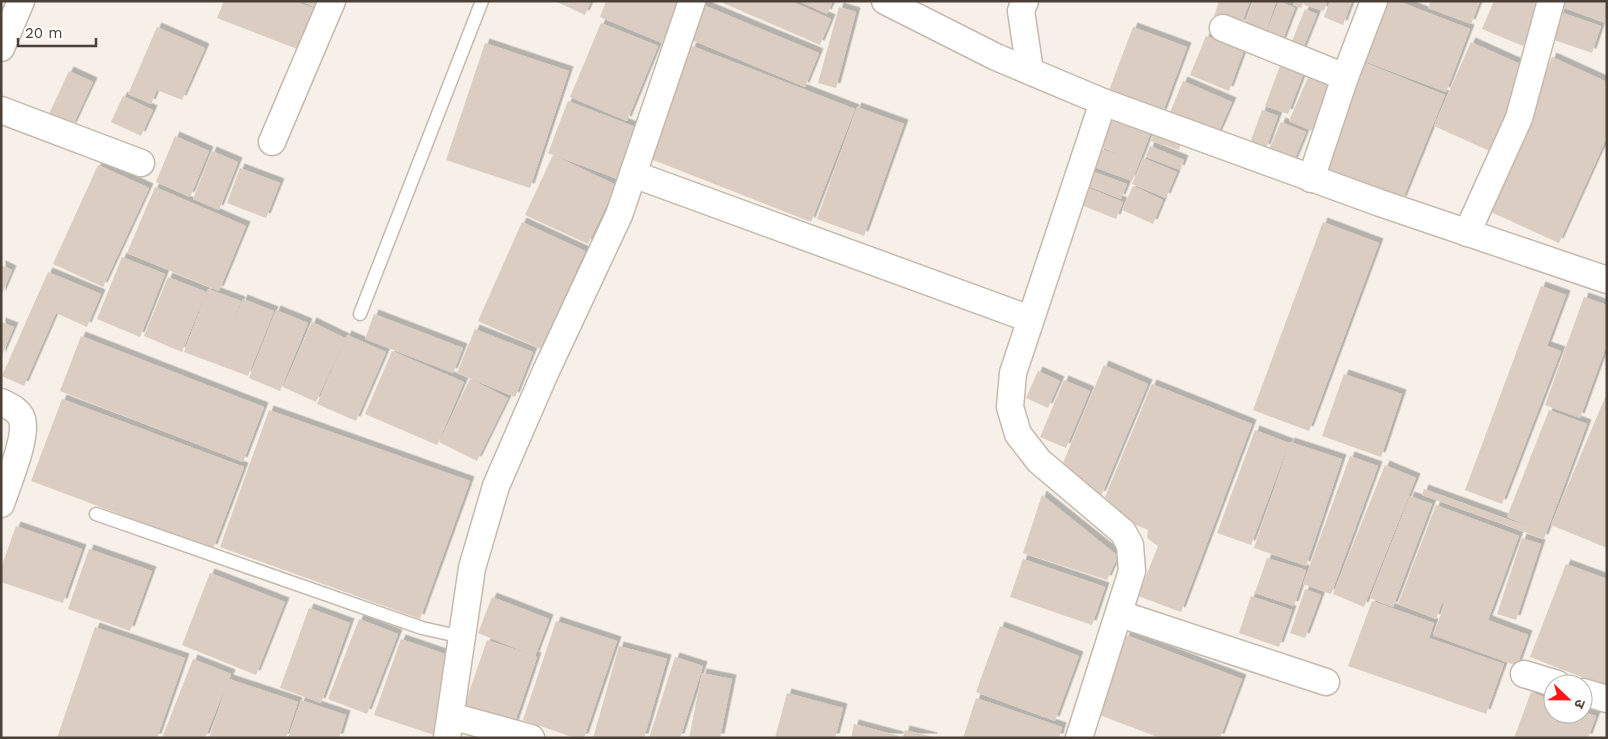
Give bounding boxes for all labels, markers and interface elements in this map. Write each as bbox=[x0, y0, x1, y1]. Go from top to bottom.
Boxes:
scale bar bbox=[18, 15, 95, 47]
text: 20 m bbox=[25, 24, 63, 42]
north arrow bbox=[1543, 674, 1593, 724]
text: उ bbox=[1571, 697, 1589, 711]

